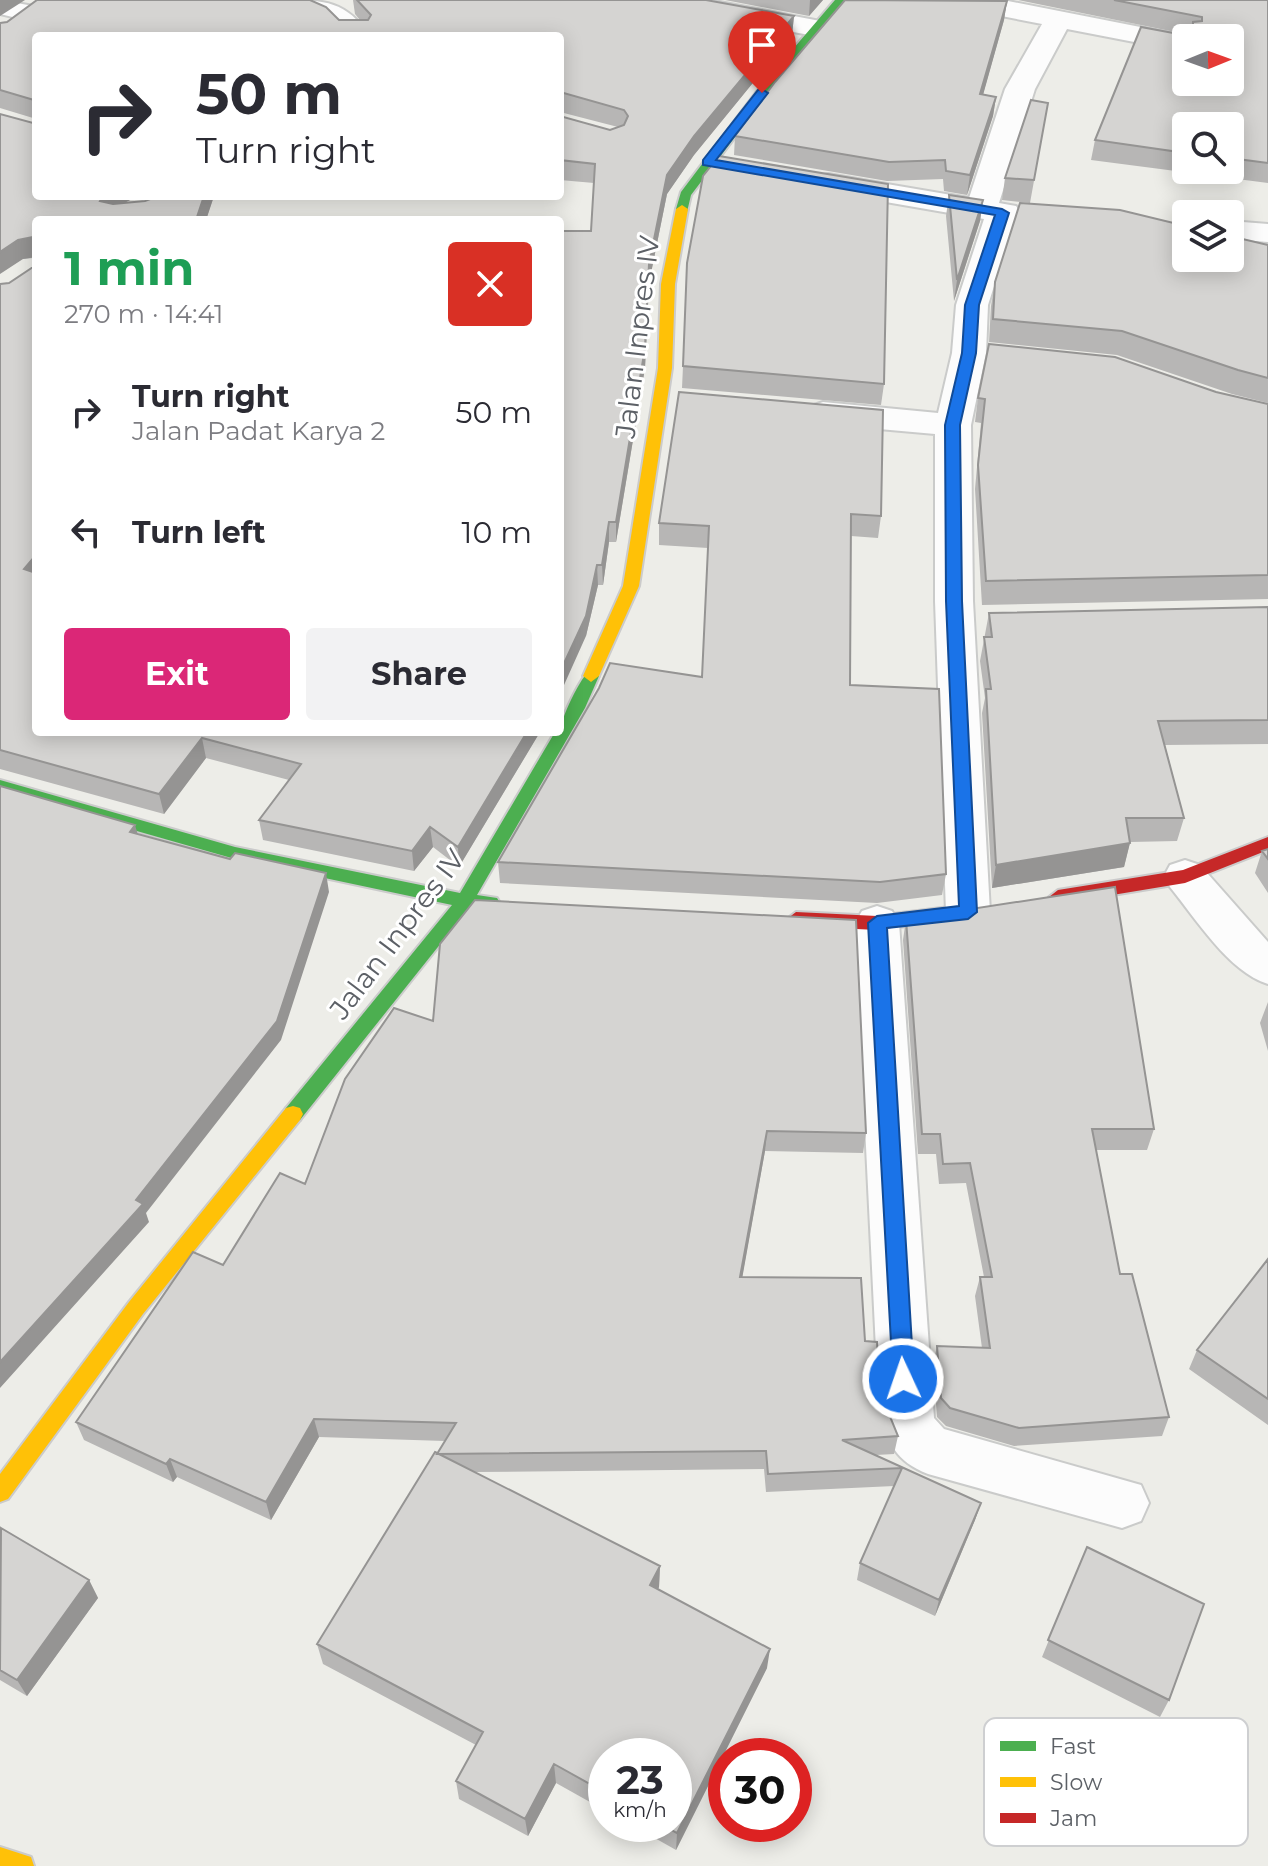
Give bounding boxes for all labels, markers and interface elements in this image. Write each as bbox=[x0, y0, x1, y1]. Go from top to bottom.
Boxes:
pin bbox=[728, 11, 796, 93]
icon: arrive bbox=[740, 23, 784, 67]
north arrow bbox=[1172, 24, 1244, 96]
map controls bbox=[1172, 24, 1244, 272]
text: 50 m bbox=[196, 60, 342, 128]
icon: right bbox=[64, 64, 168, 168]
button: search bbox=[1172, 112, 1244, 184]
text: Turn right bbox=[196, 128, 376, 172]
button: layers bbox=[1172, 200, 1244, 272]
street label: Jalan Inpres IV bbox=[608, 233, 666, 441]
text: 1 min bbox=[64, 239, 194, 297]
button: close bbox=[448, 242, 532, 326]
text: 270 m · 14:41 bbox=[64, 298, 223, 330]
text: Turn right bbox=[132, 378, 289, 415]
icon: right bbox=[64, 390, 108, 434]
text: 50 m bbox=[455, 394, 532, 431]
text: Jalan Padat Karya 2 bbox=[132, 415, 385, 447]
icon: left bbox=[64, 510, 108, 554]
text: Turn left bbox=[132, 514, 265, 551]
text: 10 m bbox=[462, 514, 532, 551]
button: Exit bbox=[64, 628, 290, 720]
button: Share bbox=[306, 628, 532, 720]
street label: Jalan Inpres IV bbox=[322, 842, 472, 1026]
position arrow bbox=[861, 1337, 945, 1421]
legend bbox=[984, 1718, 1248, 1846]
text: Fast bbox=[1050, 1733, 1096, 1760]
speed limit sign: 30 bbox=[708, 1738, 812, 1842]
text: 23 bbox=[616, 1755, 664, 1804]
text: Slow bbox=[1050, 1769, 1103, 1796]
text: km/h bbox=[613, 1798, 667, 1822]
text: Jam bbox=[1049, 1805, 1097, 1832]

